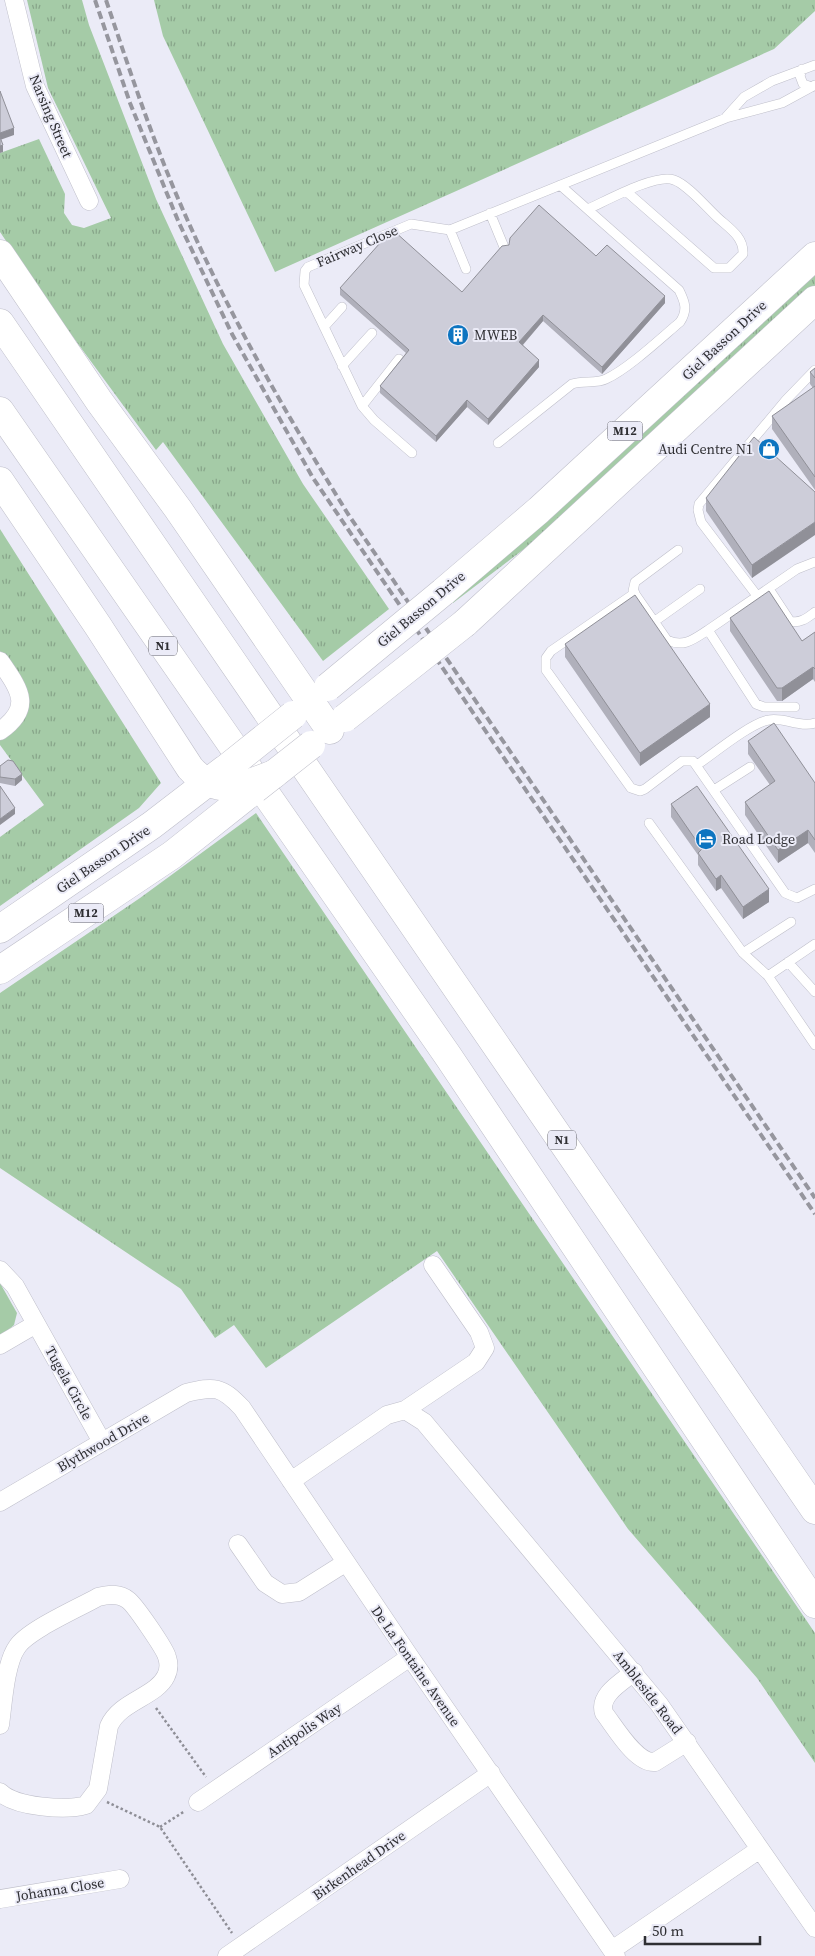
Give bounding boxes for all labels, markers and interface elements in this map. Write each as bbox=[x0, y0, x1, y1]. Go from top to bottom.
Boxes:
street label: Narsing Street bbox=[25, 71, 78, 161]
street label: Fairway Close bbox=[313, 220, 401, 272]
street label: Giel Basson Drive bbox=[677, 295, 771, 385]
building icon: MWEB bbox=[446, 323, 470, 347]
place label: MWEB bbox=[474, 325, 518, 345]
road number: M12 bbox=[608, 422, 642, 441]
shop icon: Audi Centre N1 bbox=[757, 437, 781, 461]
place label: Audi Centre N1 bbox=[658, 439, 753, 459]
street label: Giel Basson Drive bbox=[373, 566, 469, 652]
road number: N1 bbox=[149, 636, 177, 656]
street label: Giel Basson Drive bbox=[52, 820, 154, 898]
hotel icon: Road Lodge bbox=[694, 827, 718, 851]
place label: Road Lodge bbox=[722, 829, 795, 849]
road number: M12 bbox=[68, 904, 104, 922]
road number: N1 bbox=[548, 1130, 576, 1150]
street label: Tugela Circle bbox=[40, 1343, 98, 1423]
street label: Blythwood Drive bbox=[53, 1408, 153, 1476]
street label: De La Fontaine Avenue bbox=[367, 1602, 465, 1730]
street label: Ambleside Road bbox=[609, 1646, 687, 1738]
street label: Antipolis Way bbox=[263, 1697, 346, 1762]
street label: Birkenhead Drive bbox=[309, 1825, 409, 1905]
street label: Johanna Close bbox=[13, 1872, 106, 1906]
scale bar bbox=[645, 1914, 760, 1946]
text: 50 m bbox=[652, 1920, 684, 1941]

